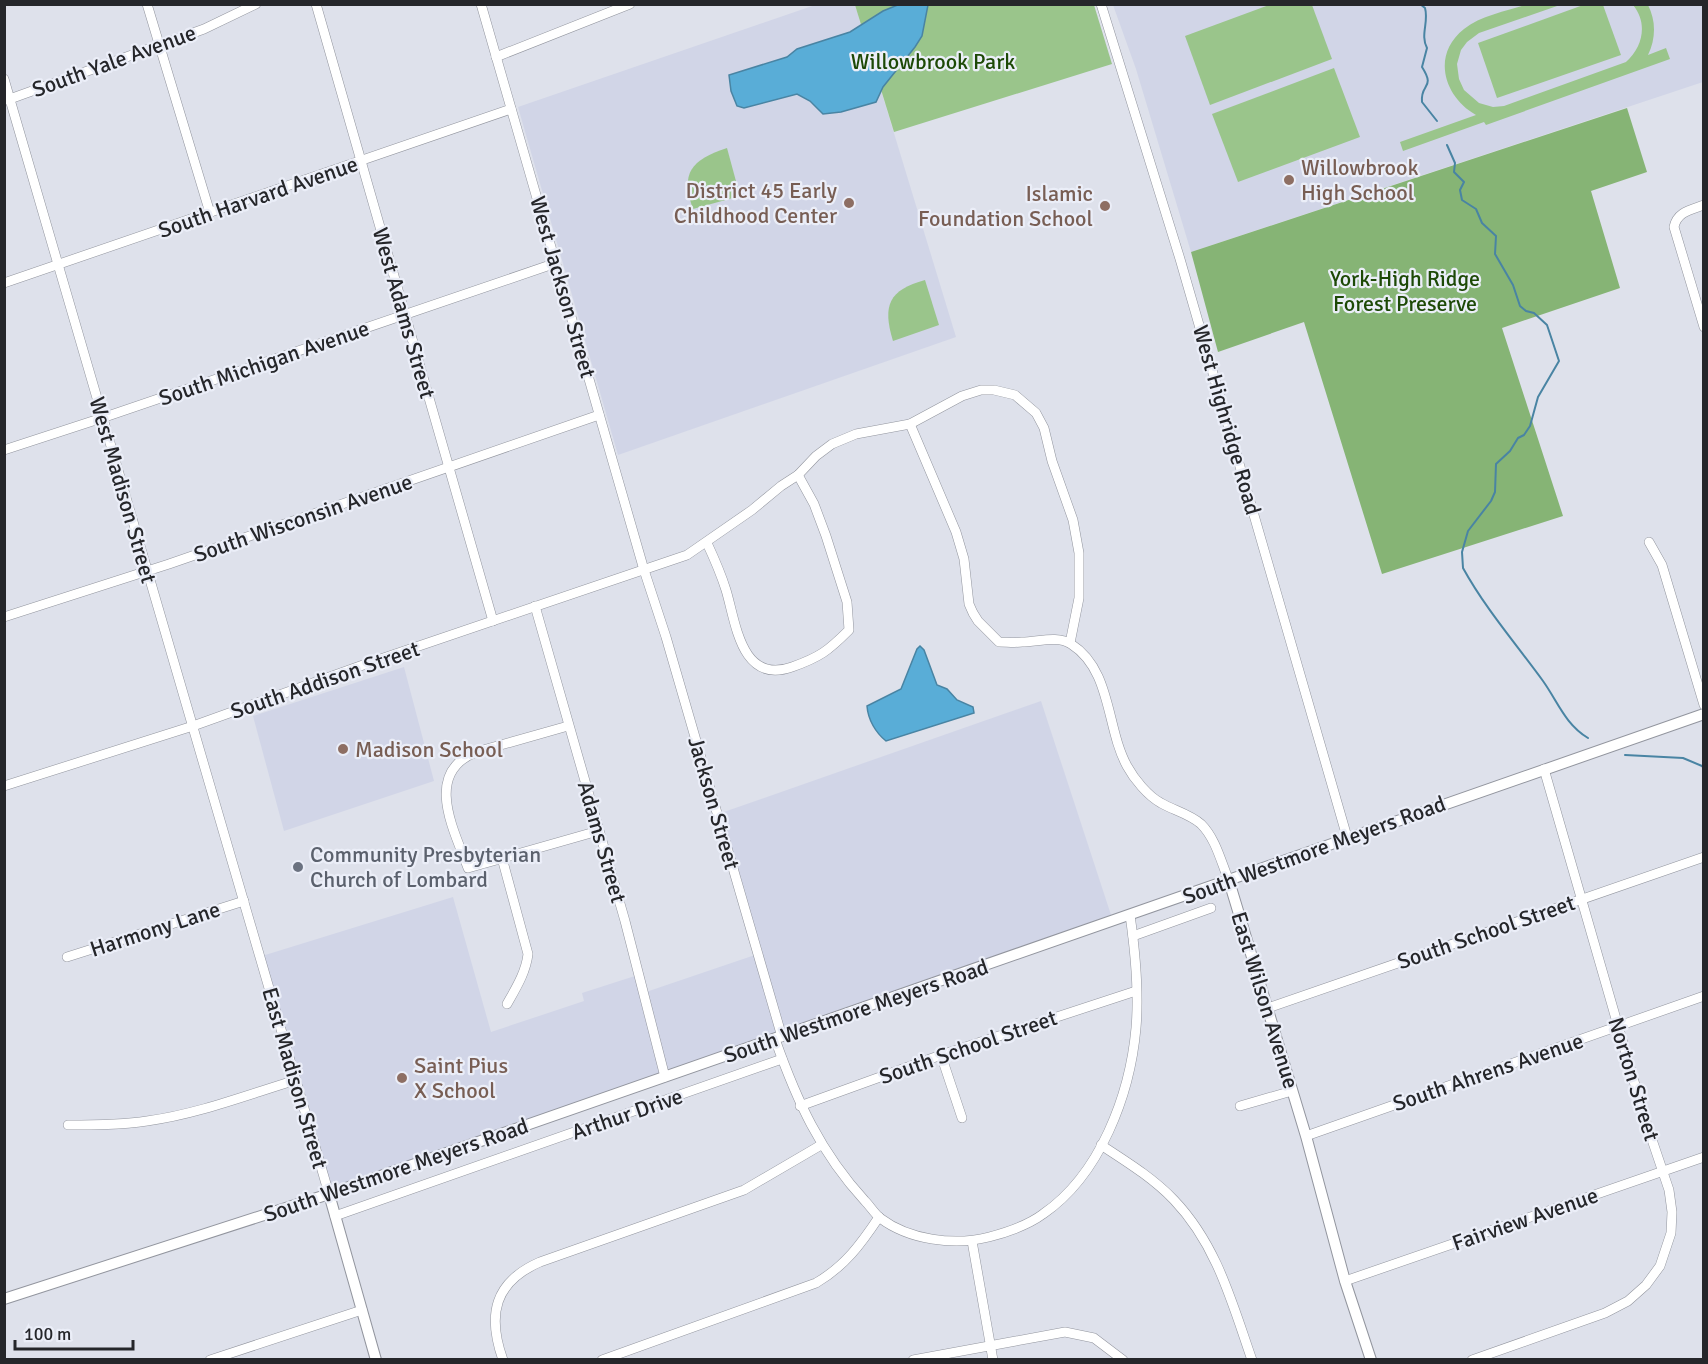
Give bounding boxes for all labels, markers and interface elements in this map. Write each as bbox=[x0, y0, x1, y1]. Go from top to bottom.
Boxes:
street label: South Yale Avenue bbox=[28, 19, 200, 103]
park label: Willowbrook Park bbox=[851, 48, 1015, 75]
street label: South Harvard Avenue bbox=[155, 150, 361, 244]
place label: Willowbrook High School bbox=[1301, 154, 1418, 206]
marker: Willowbrook High School bbox=[1282, 173, 1296, 187]
place label: District 45 Early Childhood Center bbox=[674, 177, 838, 229]
place label: Islamic Foundation School bbox=[918, 180, 1093, 232]
street label: West Jackson Street bbox=[524, 193, 602, 381]
marker: District 45 Early Childhood Center bbox=[842, 196, 856, 210]
marker: Islamic Foundation School bbox=[1098, 199, 1112, 213]
street label: West Adams Street bbox=[367, 224, 441, 402]
park label: York-High Ridge Forest Preserve bbox=[1330, 265, 1480, 317]
street label: South Michigan Avenue bbox=[155, 314, 373, 412]
street label: West Highridge Road bbox=[1187, 322, 1267, 518]
street label: West Madison Street bbox=[83, 394, 163, 587]
street label: South Wisconsin Avenue bbox=[190, 468, 416, 568]
street label: South Addison Street bbox=[227, 635, 423, 725]
street label: Jackson Street bbox=[682, 733, 746, 873]
place label: Madison School bbox=[355, 736, 503, 763]
marker: Madison School bbox=[336, 742, 350, 756]
street label: Adams Street bbox=[572, 778, 632, 906]
street label: South Westmore Meyers Road bbox=[1179, 790, 1449, 910]
place label: Community Presbyterian Church of Lombard bbox=[310, 841, 541, 893]
marker: Community Presbyterian Church of Lombard bbox=[291, 860, 305, 874]
street label: South School Street bbox=[1394, 889, 1579, 975]
street label: Harmony Lane bbox=[87, 895, 223, 963]
street label: East Wilson Avenue bbox=[1225, 908, 1305, 1092]
street label: South Westmore Meyers Road bbox=[720, 953, 992, 1069]
street label: East Madison Street bbox=[256, 984, 334, 1172]
street label: South School Street bbox=[876, 1004, 1061, 1090]
street label: Norton Street bbox=[1602, 1014, 1666, 1144]
street label: South Ahrens Avenue bbox=[1389, 1027, 1587, 1117]
place label: Saint Pius X School bbox=[414, 1052, 508, 1104]
marker: Saint Pius X School bbox=[395, 1071, 409, 1085]
street label: Arthur Drive bbox=[568, 1082, 686, 1146]
street label: South Westmore Meyers Road bbox=[260, 1112, 532, 1228]
street label: Fairview Avenue bbox=[1448, 1181, 1602, 1257]
scale bar bbox=[15, 1313, 134, 1351]
text: 100 m bbox=[24, 1323, 71, 1345]

